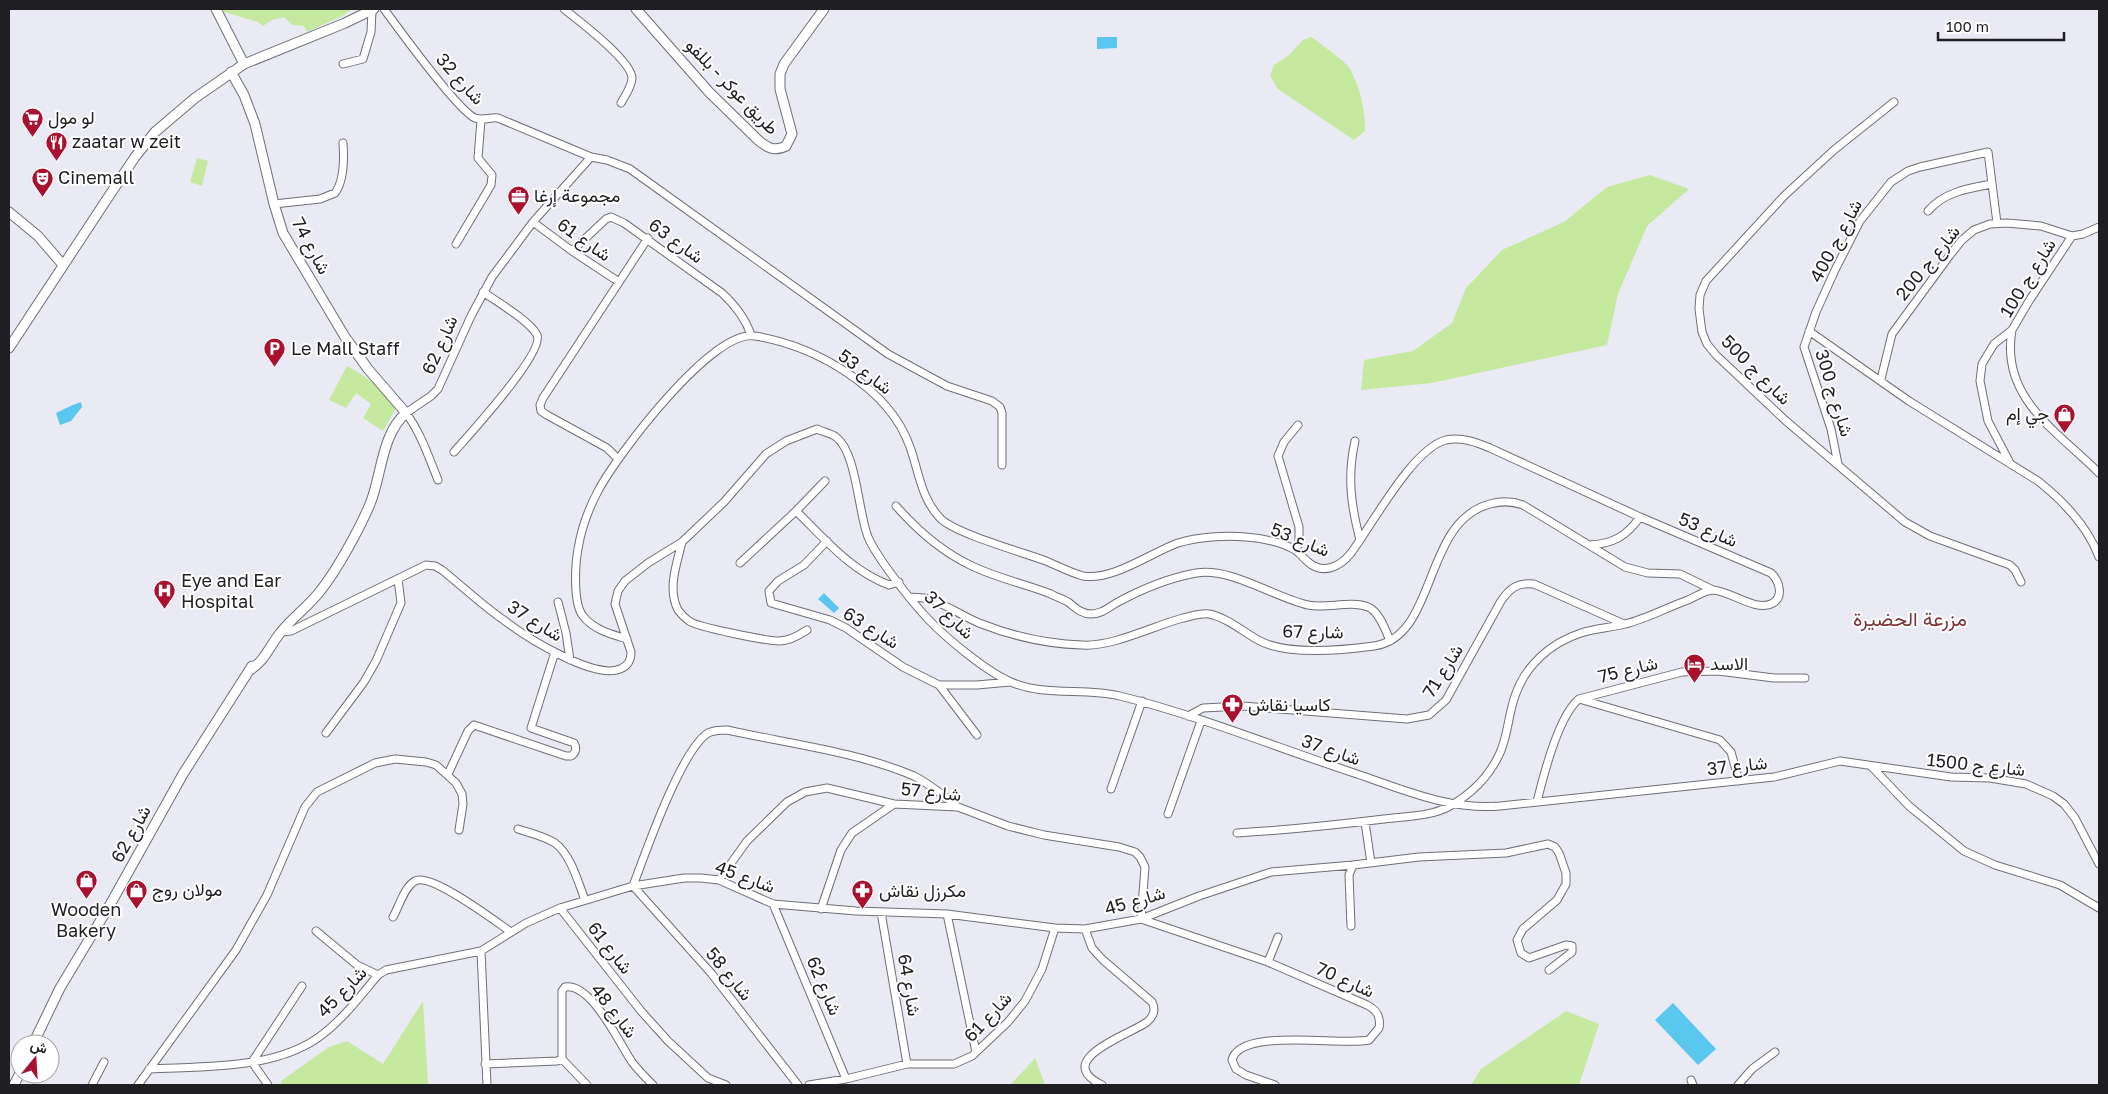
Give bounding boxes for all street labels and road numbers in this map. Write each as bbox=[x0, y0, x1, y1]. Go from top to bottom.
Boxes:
street label: طريق عوكر - بللفو bbox=[681, 34, 784, 139]
street label: شارع 32 bbox=[430, 48, 490, 110]
street label: شارع ج 400 bbox=[1804, 195, 1868, 287]
street label: شارع 74 bbox=[286, 213, 336, 279]
street label: شارع 61 bbox=[552, 213, 616, 267]
street label: شارع 63 bbox=[644, 213, 708, 269]
street label: شارع ج 200 bbox=[1890, 220, 1966, 306]
street label: شارع ج 100 bbox=[1994, 234, 2062, 322]
street label: شارع 62 bbox=[416, 312, 464, 378]
street label: شارع ج 500 bbox=[1716, 330, 1796, 410]
street label: شارع 53 bbox=[833, 344, 897, 400]
street label: شارع ج 300 bbox=[1809, 346, 1859, 440]
street label: شارع 53 bbox=[1675, 507, 1741, 553]
street label: شارع 53 bbox=[1267, 517, 1333, 563]
street label: شارع 37 bbox=[919, 585, 979, 645]
street label: شارع 37 bbox=[503, 595, 567, 647]
street label: شارع 63 bbox=[838, 601, 904, 655]
street label: شارع 67 bbox=[1282, 619, 1344, 645]
street label: شارع 71 bbox=[1417, 640, 1469, 702]
street label: شارع 75 bbox=[1596, 651, 1660, 689]
street label: شارع 37 bbox=[1298, 729, 1364, 771]
street label: شارع ج 1500 bbox=[1926, 748, 2026, 782]
street label: شارع 37 bbox=[1706, 751, 1768, 781]
street label: شارع 57 bbox=[900, 777, 962, 807]
street label: شارع 62 bbox=[105, 801, 157, 867]
street label: شارع 45 bbox=[712, 855, 778, 899]
street label: شارع 45 bbox=[1102, 881, 1168, 921]
street label: شارع 61 bbox=[582, 917, 638, 979]
street label: شارع 58 bbox=[700, 942, 758, 1006]
street label: شارع 64 bbox=[892, 952, 926, 1018]
street label: شارع 62 bbox=[801, 953, 847, 1019]
street label: شارع 70 bbox=[1312, 957, 1378, 1003]
street label: شارع 45 bbox=[312, 961, 372, 1023]
street label: شارع 48 bbox=[585, 979, 643, 1043]
street label: شارع 61 bbox=[959, 987, 1017, 1047]

